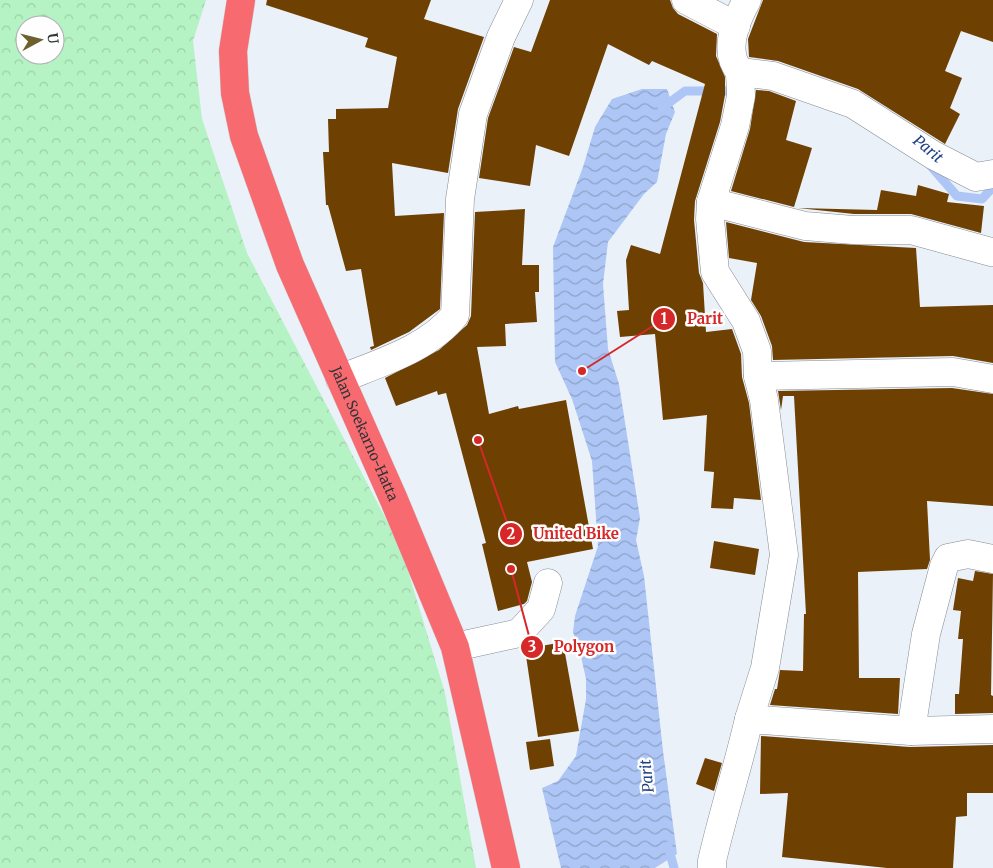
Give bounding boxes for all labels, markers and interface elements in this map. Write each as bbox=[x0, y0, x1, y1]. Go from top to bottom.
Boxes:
north arrow bbox=[15, 15, 65, 65]
text: U bbox=[43, 32, 63, 45]
water label: Parit bbox=[909, 131, 948, 167]
callout: Parit bbox=[652, 304, 733, 334]
text: 1 bbox=[661, 309, 668, 328]
text: Parit bbox=[687, 309, 723, 328]
street label: Jalan Soekarno-Hatta bbox=[327, 363, 402, 504]
callout: United Bike bbox=[499, 519, 629, 549]
text: 2 bbox=[507, 524, 516, 543]
text: United Bike bbox=[533, 524, 619, 543]
callout: Polygon bbox=[519, 632, 624, 662]
text: 3 bbox=[528, 637, 536, 656]
text: Polygon bbox=[554, 637, 614, 656]
water label: Parit bbox=[635, 758, 658, 794]

